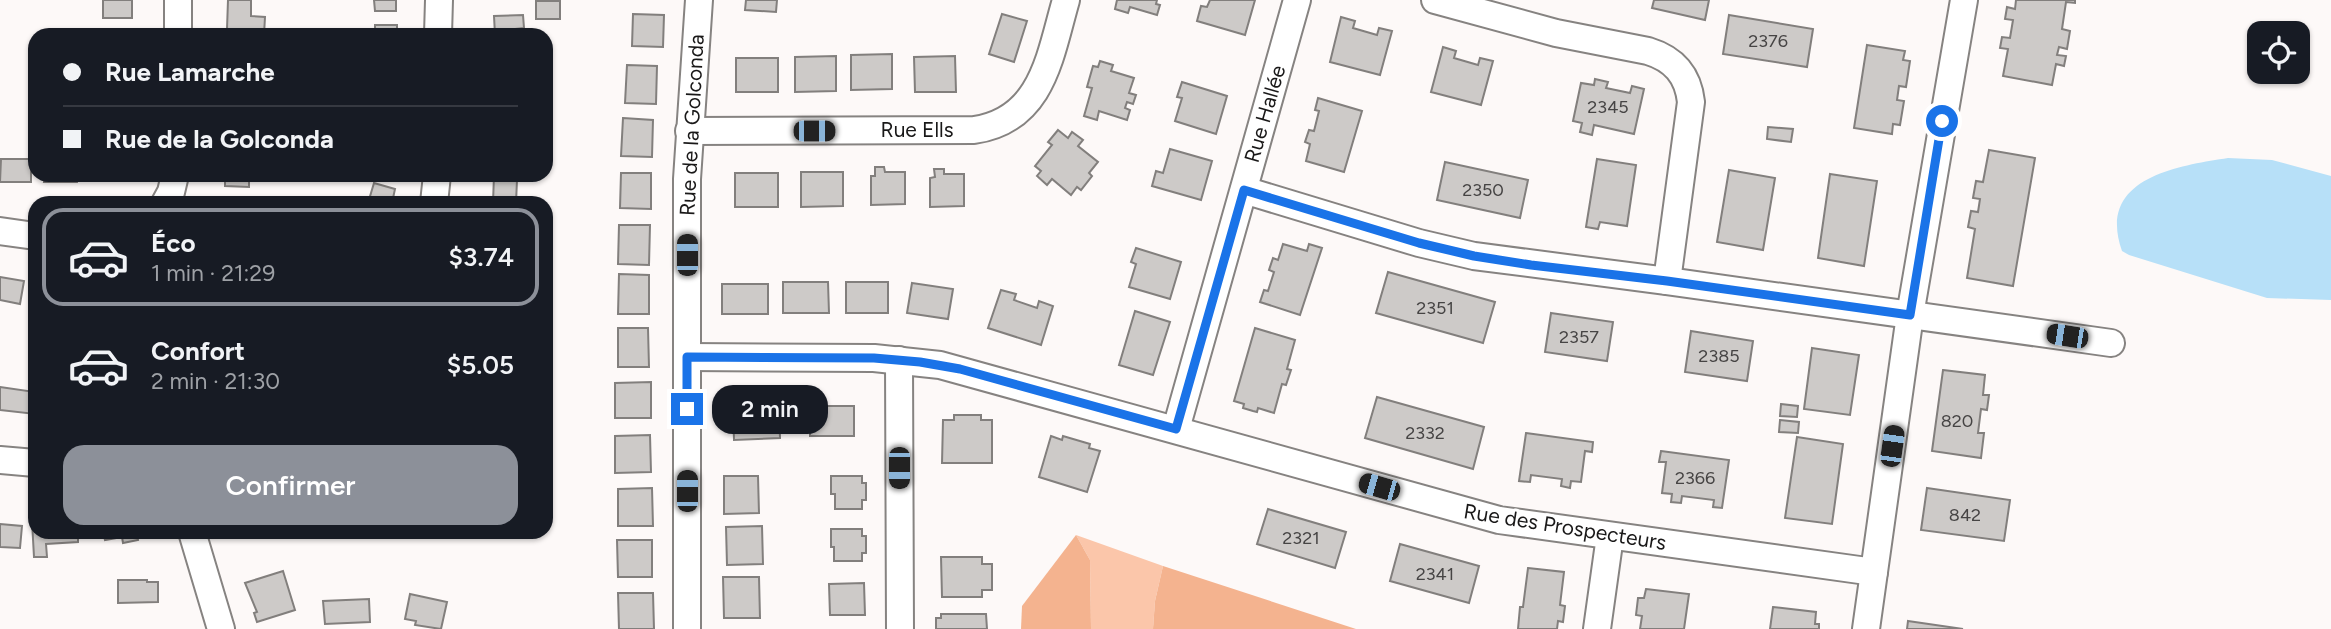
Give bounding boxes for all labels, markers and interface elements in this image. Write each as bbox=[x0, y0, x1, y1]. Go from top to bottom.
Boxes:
map controls bbox=[2247, 21, 2310, 84]
button: locate bbox=[2247, 21, 2310, 84]
house number: 2376 bbox=[1748, 30, 1788, 52]
street label: Rue de la Golconda bbox=[674, 33, 709, 217]
text: Rue Lamarche bbox=[105, 56, 275, 88]
street label: Rue Hallée bbox=[1239, 62, 1290, 165]
house number: 2345 bbox=[1587, 96, 1629, 118]
route start bbox=[1926, 105, 1958, 137]
street label: Rue Ells bbox=[881, 117, 953, 142]
car bbox=[794, 121, 836, 142]
text: Rue de la Golconda bbox=[105, 123, 334, 155]
house number: 2350 bbox=[1462, 179, 1504, 201]
icon: car bbox=[67, 226, 130, 289]
text: Éco bbox=[151, 227, 196, 259]
car bbox=[677, 234, 698, 276]
text: $3.74 bbox=[449, 241, 514, 273]
text: 1 min · 21:29 bbox=[151, 259, 275, 287]
house number: 2351 bbox=[1416, 297, 1454, 319]
car bbox=[2045, 322, 2090, 350]
house number: 2357 bbox=[1559, 326, 1599, 348]
icon: car bbox=[67, 334, 130, 397]
text: Confort bbox=[151, 335, 245, 367]
house number: 2385 bbox=[1698, 345, 1740, 367]
text: $5.05 bbox=[447, 349, 514, 381]
text: 2 min · 21:30 bbox=[151, 367, 280, 395]
callout: 2 min bbox=[712, 384, 827, 434]
route end bbox=[671, 393, 703, 425]
text: 2 min bbox=[741, 395, 799, 423]
house number: 820 bbox=[1941, 410, 1973, 432]
house number: 2332 bbox=[1405, 422, 1445, 444]
car bbox=[1879, 424, 1906, 468]
button: Confirmer bbox=[63, 445, 518, 525]
car bbox=[889, 447, 910, 489]
house number: 2366 bbox=[1675, 467, 1715, 489]
car bbox=[677, 470, 698, 512]
car bbox=[1356, 471, 1403, 503]
street label: Rue des Prospecteurs bbox=[1462, 498, 1668, 555]
house number: 842 bbox=[1949, 504, 1981, 526]
house number: 2321 bbox=[1282, 527, 1320, 549]
house number: 2341 bbox=[1416, 563, 1454, 585]

